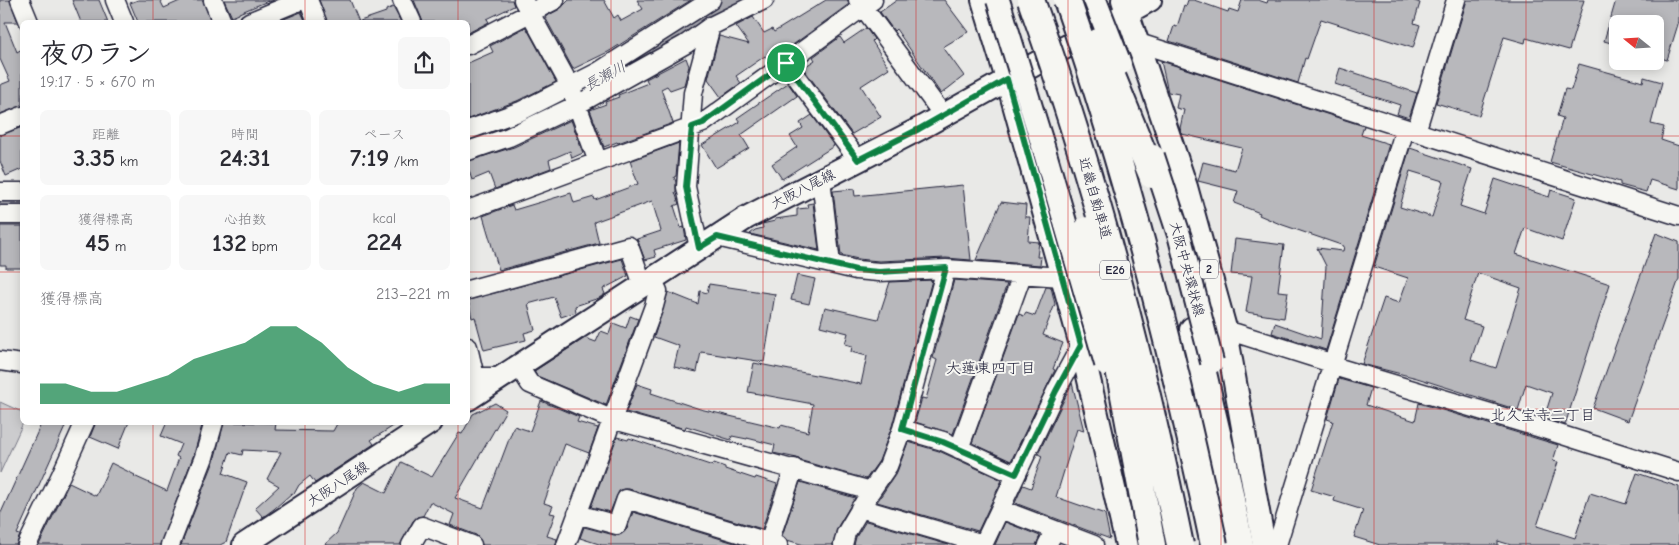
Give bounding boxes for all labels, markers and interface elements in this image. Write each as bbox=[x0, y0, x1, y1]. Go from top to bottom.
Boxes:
north arrow bbox=[1609, 15, 1664, 70]
map controls bbox=[1609, 15, 1664, 70]
button: share bbox=[398, 37, 450, 89]
text: 夜のラン bbox=[40, 38, 152, 70]
pin bbox=[765, 42, 807, 84]
icon: arrive bbox=[772, 49, 800, 77]
water label: 長瀬川 bbox=[581, 57, 629, 95]
text: 19:17 · 5 × 670 m bbox=[40, 73, 155, 91]
text: 距離 bbox=[92, 126, 120, 143]
text: 時間 bbox=[231, 126, 259, 143]
text: ペース bbox=[364, 126, 405, 143]
text: 3.35 bbox=[73, 143, 115, 172]
text: 24:31 bbox=[220, 143, 270, 172]
text: 7:19 bbox=[350, 143, 389, 172]
text: km bbox=[115, 153, 138, 170]
text: /km bbox=[389, 153, 419, 170]
street label: 近畿自動車道 bbox=[1075, 155, 1115, 241]
street label: 大阪八尾線 bbox=[768, 166, 838, 212]
text: kcal bbox=[373, 210, 396, 227]
text: 獲得標高 bbox=[78, 211, 134, 228]
text: 心拍数 bbox=[224, 211, 266, 228]
street label: 大阪中央環状線 bbox=[1166, 219, 1208, 319]
text: 224 bbox=[366, 227, 402, 256]
text: 45 bbox=[85, 228, 110, 257]
text: 132 bbox=[212, 228, 247, 257]
text: m bbox=[110, 238, 126, 255]
text: bpm bbox=[247, 238, 278, 255]
road number: E26 bbox=[1100, 260, 1130, 280]
road number: 2 bbox=[1200, 260, 1218, 278]
text: 213–221 m bbox=[376, 285, 450, 303]
text: 獲得標高 bbox=[40, 290, 104, 308]
district label: 大蓮東四丁目 bbox=[946, 359, 1036, 377]
district label: 北久宝寺二丁目 bbox=[1490, 406, 1596, 424]
street label: 大阪八尾線 bbox=[304, 458, 372, 510]

